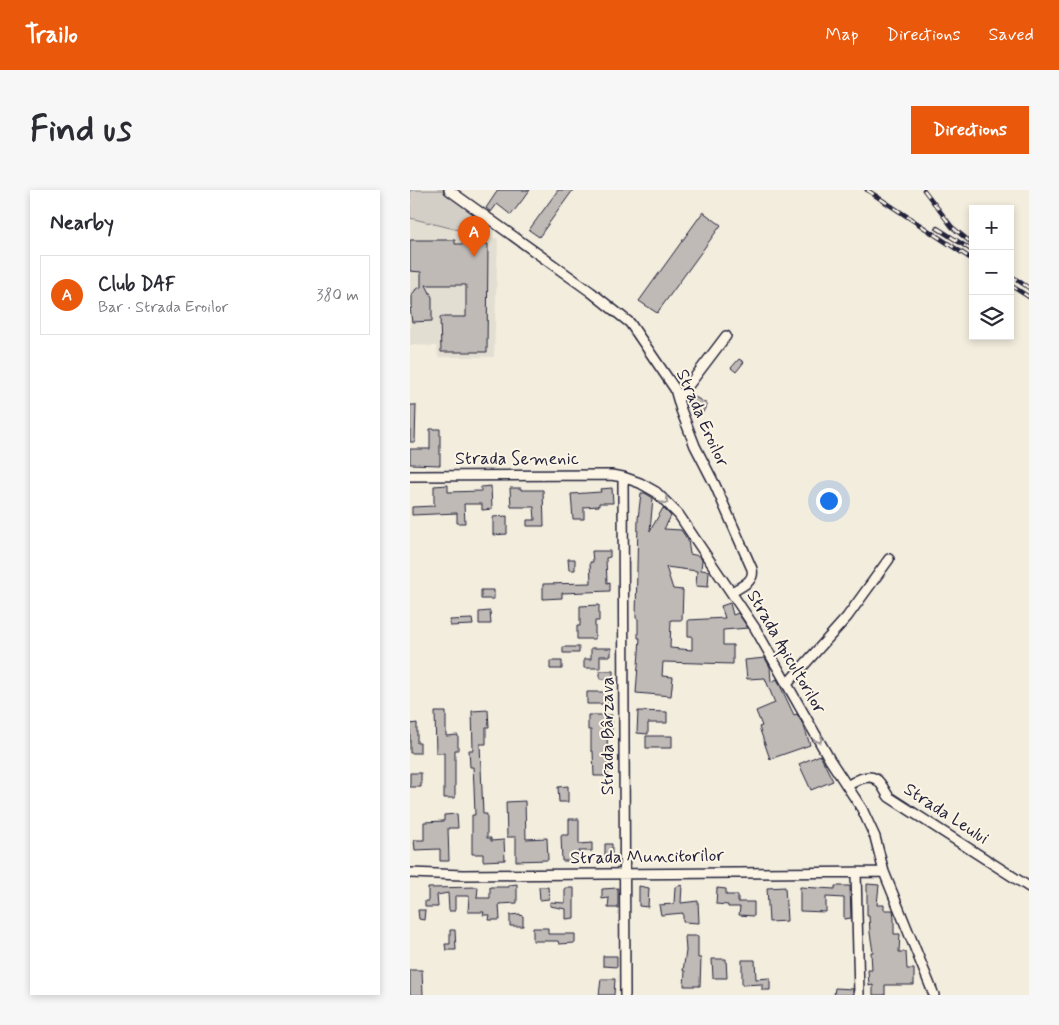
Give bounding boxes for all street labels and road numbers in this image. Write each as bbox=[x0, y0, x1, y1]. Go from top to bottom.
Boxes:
street label: Strada Eroilor bbox=[670, 365, 734, 471]
street label: Strada Semenic bbox=[455, 447, 579, 471]
street label: Strada Apicultorilor bbox=[740, 586, 832, 719]
street label: Strada Bârzava bbox=[596, 677, 620, 795]
street label: Strada Leului bbox=[899, 778, 993, 850]
street label: Strada Muncitorilor bbox=[570, 844, 725, 870]

